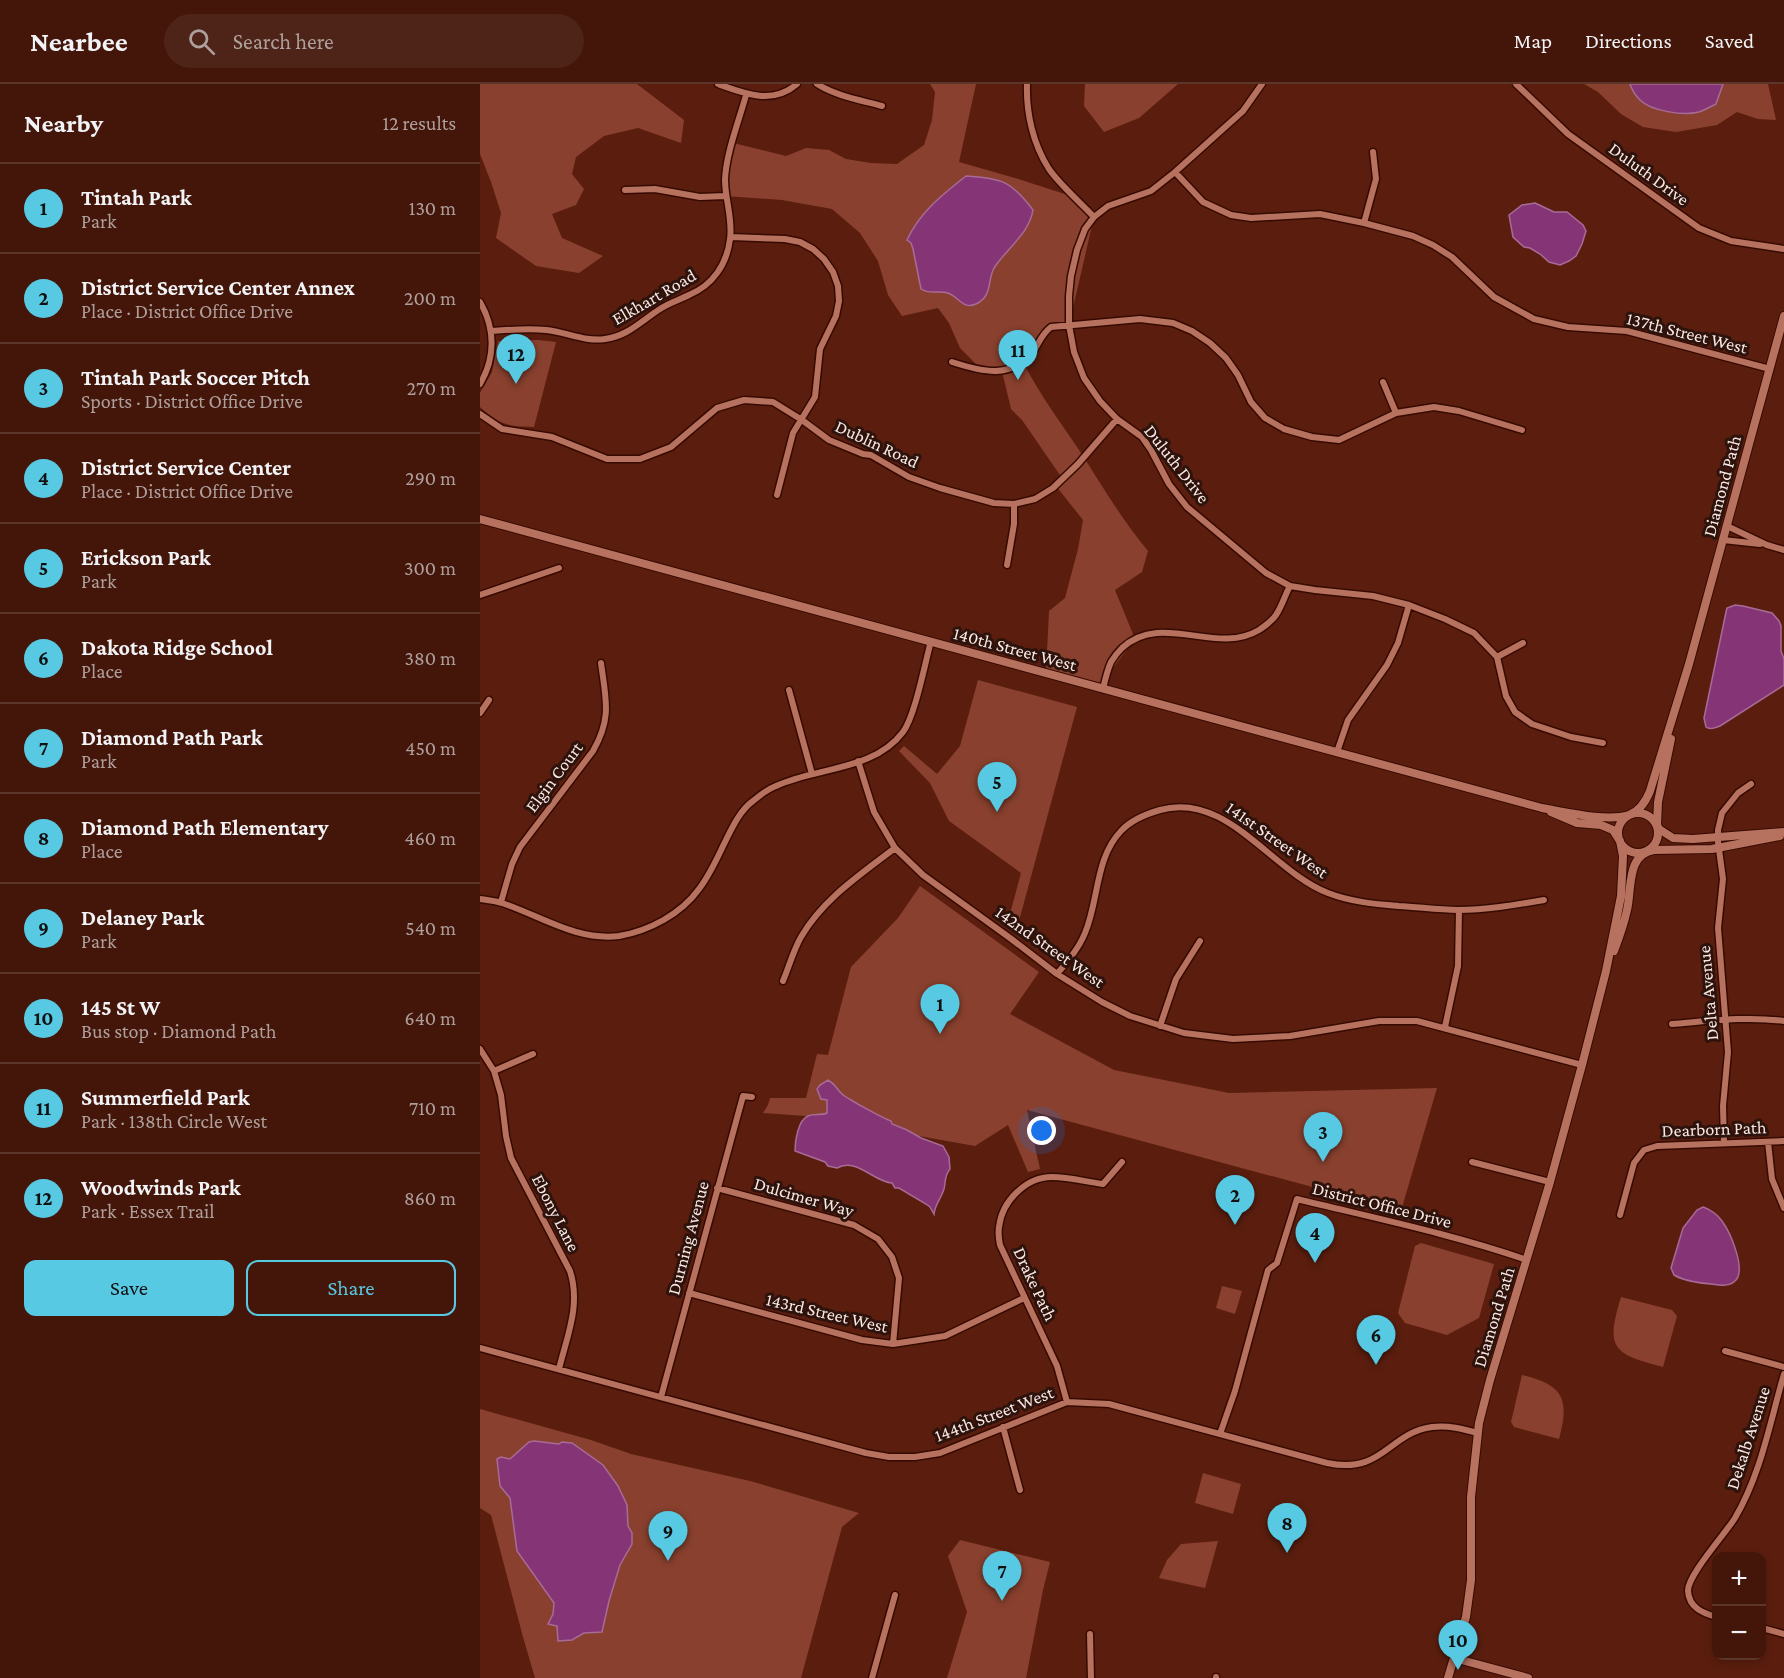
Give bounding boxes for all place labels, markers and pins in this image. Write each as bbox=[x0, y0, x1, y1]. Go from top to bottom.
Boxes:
pin: 11 bbox=[998, 330, 1038, 380]
pin: 12 bbox=[496, 334, 536, 384]
pin: 5 bbox=[978, 762, 1016, 812]
pin: 1 bbox=[920, 984, 960, 1034]
pin: 3 bbox=[1304, 1112, 1342, 1162]
pin: 2 bbox=[1216, 1176, 1254, 1225]
pin: 4 bbox=[1296, 1214, 1334, 1263]
pin: 6 bbox=[1356, 1316, 1396, 1365]
pin: 8 bbox=[1268, 1504, 1306, 1553]
pin: 9 bbox=[648, 1512, 687, 1561]
pin: 7 bbox=[982, 1552, 1022, 1601]
pin: 10 bbox=[1438, 1620, 1478, 1670]

